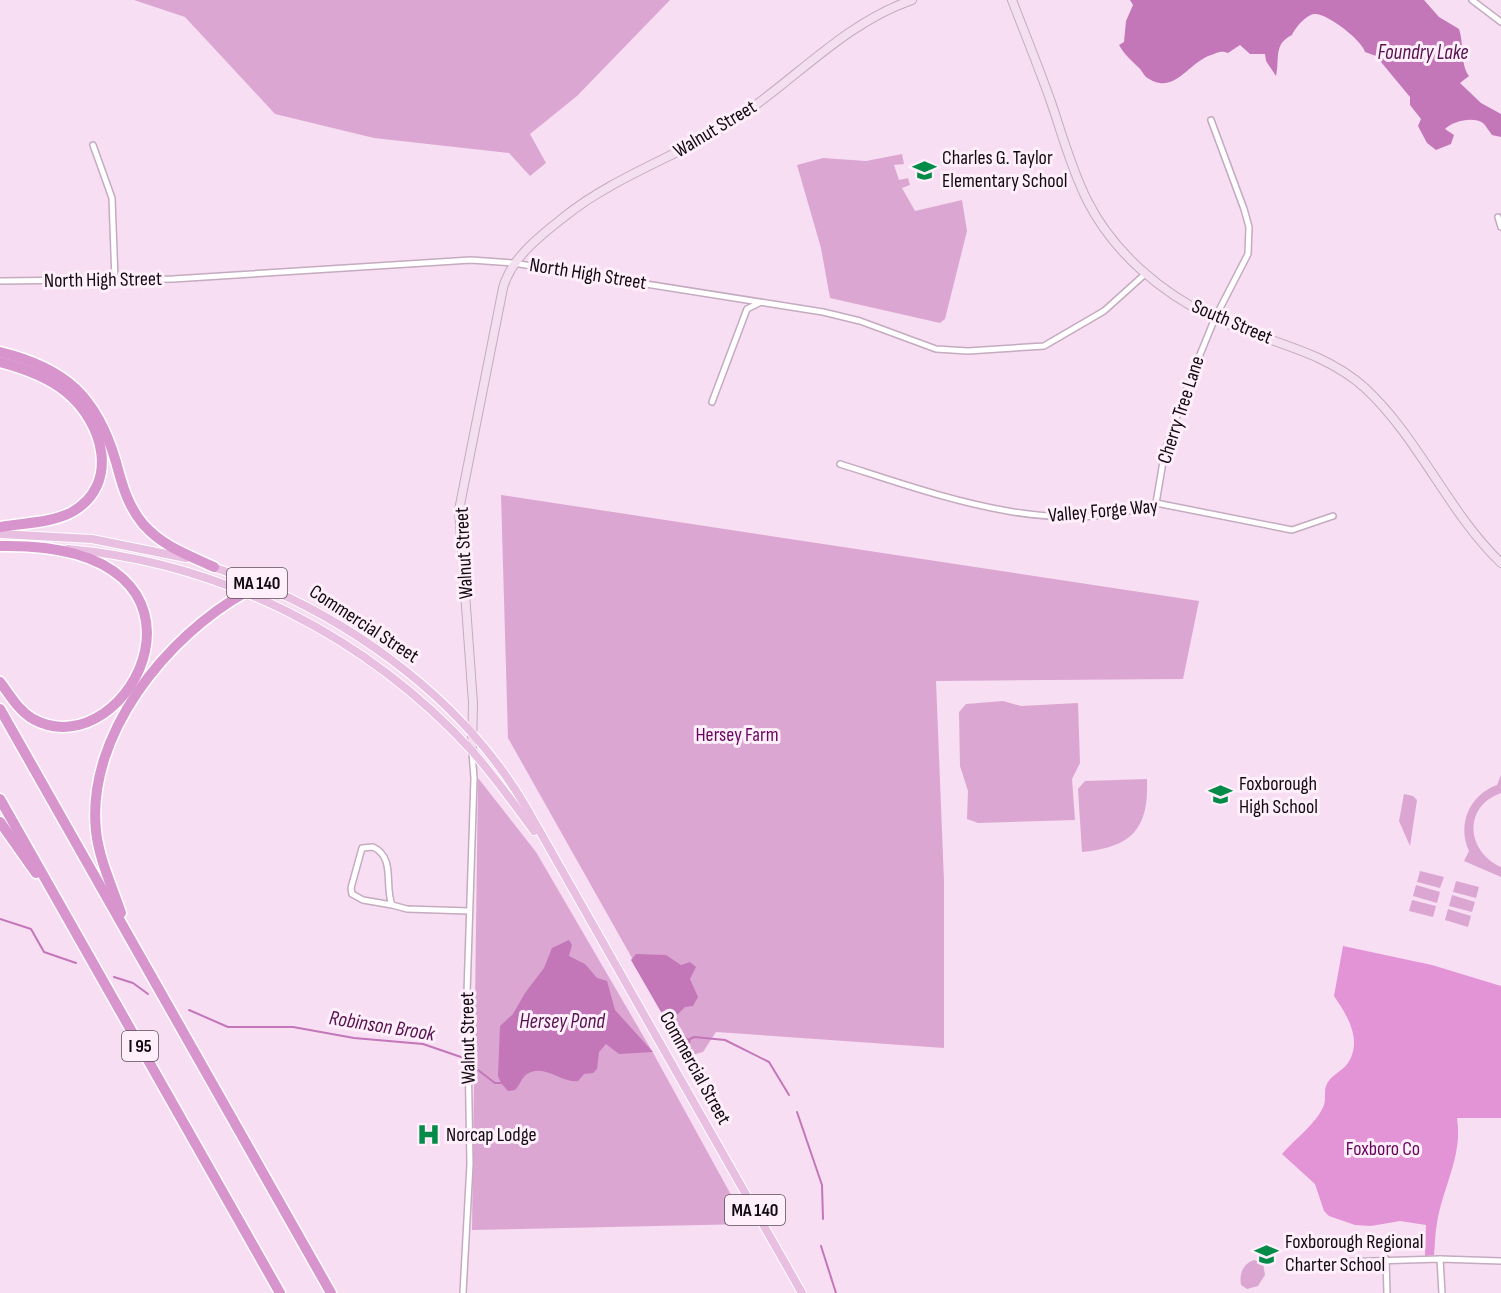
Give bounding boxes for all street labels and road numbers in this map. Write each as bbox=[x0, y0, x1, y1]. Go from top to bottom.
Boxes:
street label: Walnut Street bbox=[669, 95, 761, 163]
street label: North High Street bbox=[528, 253, 648, 295]
street label: North High Street bbox=[44, 267, 162, 293]
street label: South Street bbox=[1188, 294, 1276, 350]
street label: Cherry Tree Lane bbox=[1152, 353, 1210, 467]
street label: Valley Forge Way bbox=[1047, 494, 1159, 528]
street label: Walnut Street bbox=[450, 506, 478, 600]
road number: MA 140 bbox=[227, 568, 287, 598]
street label: Commercial Street bbox=[305, 580, 423, 668]
street label: Walnut Street bbox=[455, 992, 481, 1084]
street label: Commercial Street bbox=[654, 1007, 736, 1129]
road number: I 95 bbox=[122, 1031, 158, 1061]
road number: MA 140 bbox=[725, 1195, 785, 1225]

